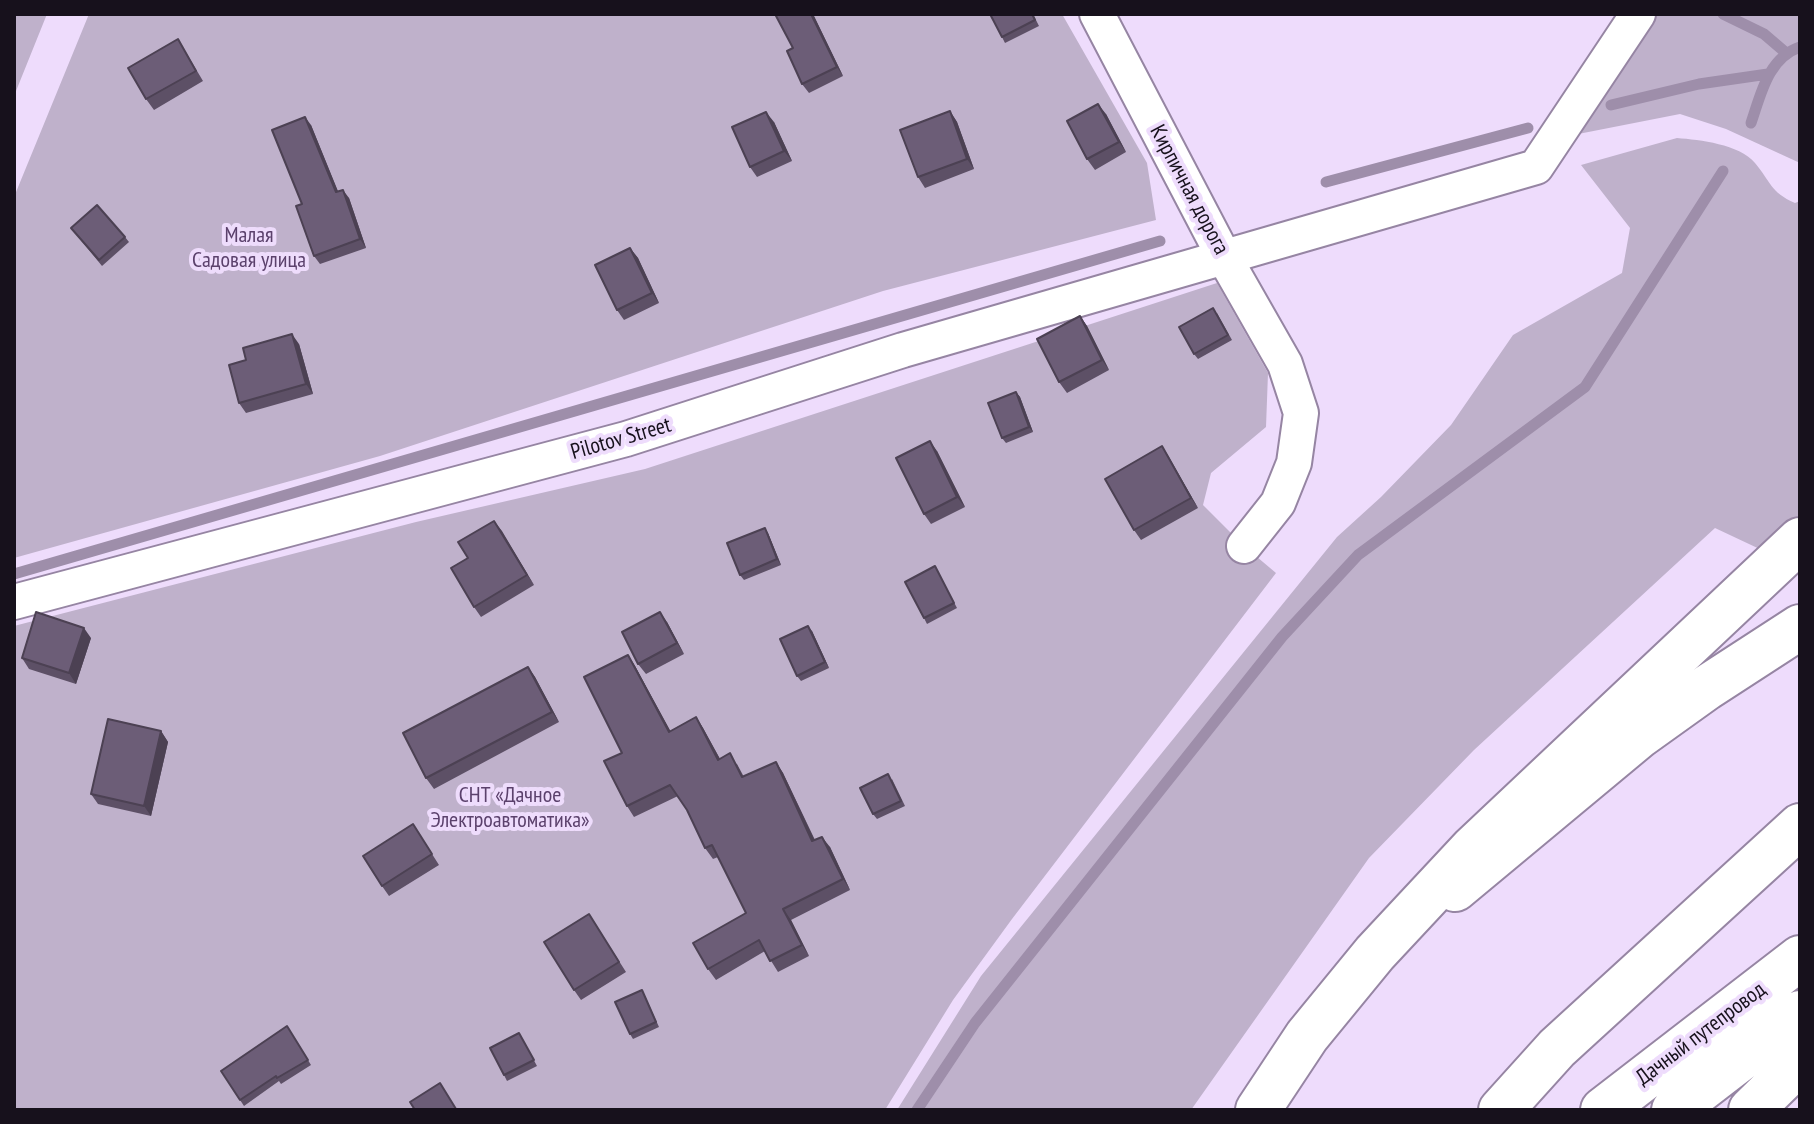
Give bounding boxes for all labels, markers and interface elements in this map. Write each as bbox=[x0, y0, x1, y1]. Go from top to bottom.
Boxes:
street label: Кирпичная дорога bbox=[1144, 121, 1234, 259]
park label: Малая Садовая улица bbox=[192, 223, 306, 274]
street label: Pilotov Street bbox=[568, 412, 674, 466]
park label: СНТ «Дачное Электроавтоматика» bbox=[430, 783, 590, 834]
street label: Дачный путепровод bbox=[1631, 977, 1771, 1091]

